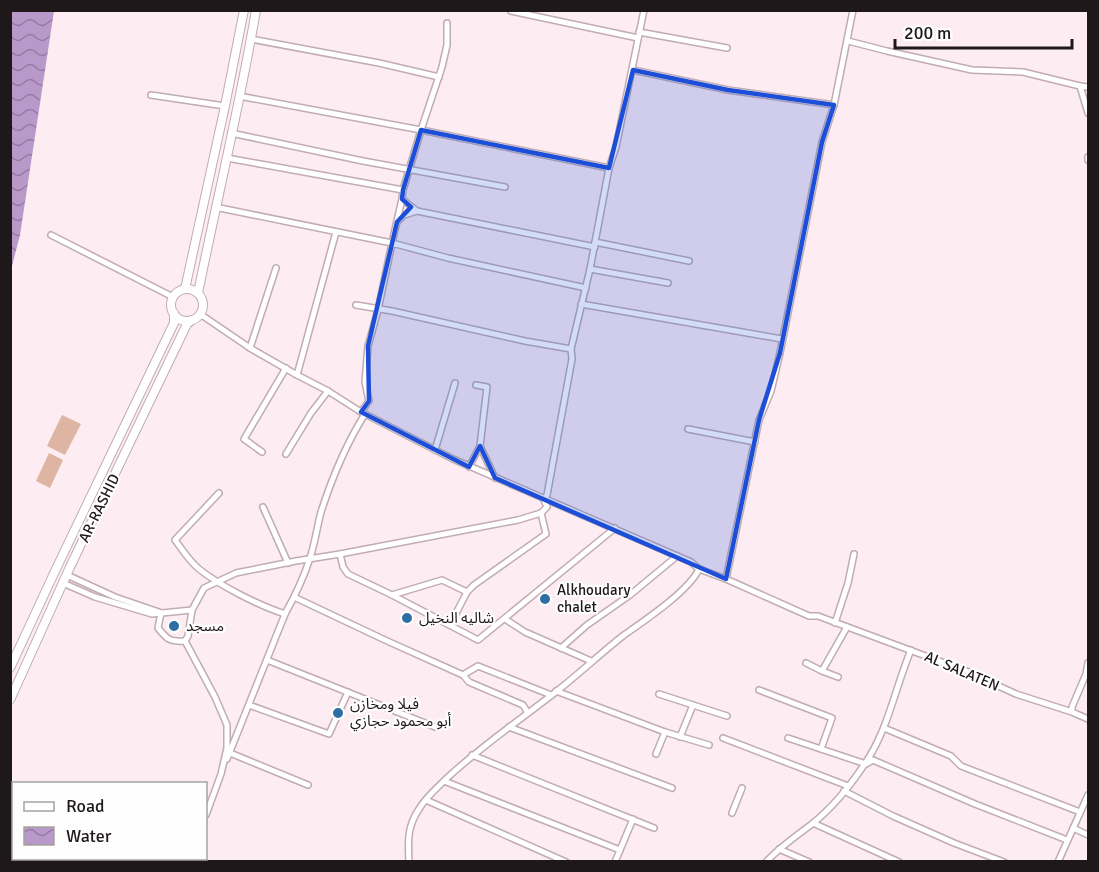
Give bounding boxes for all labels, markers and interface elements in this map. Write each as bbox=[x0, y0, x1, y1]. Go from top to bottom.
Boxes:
scale bar bbox=[895, 12, 1072, 50]
text: 200 m bbox=[904, 22, 951, 44]
street label: AR-RASHID bbox=[75, 471, 123, 545]
place label: Alkhoudary chalet bbox=[557, 581, 631, 616]
marker: Alkhoudary chalet bbox=[538, 592, 552, 606]
place label: شاليه النخيل bbox=[419, 609, 494, 627]
marker: شاليه النخيل bbox=[400, 611, 414, 625]
place label: مسجد bbox=[186, 617, 224, 635]
marker: مسجد bbox=[167, 619, 181, 633]
street label: AL SALATEN bbox=[922, 647, 1002, 695]
place label: فيلا ومخازن أبو محمود حجازي bbox=[350, 695, 451, 732]
marker: فيلا ومخازن أبو محمود حجازي bbox=[331, 706, 345, 720]
legend bbox=[12, 782, 207, 860]
text: Road bbox=[66, 795, 105, 817]
text: Water bbox=[66, 825, 112, 847]

